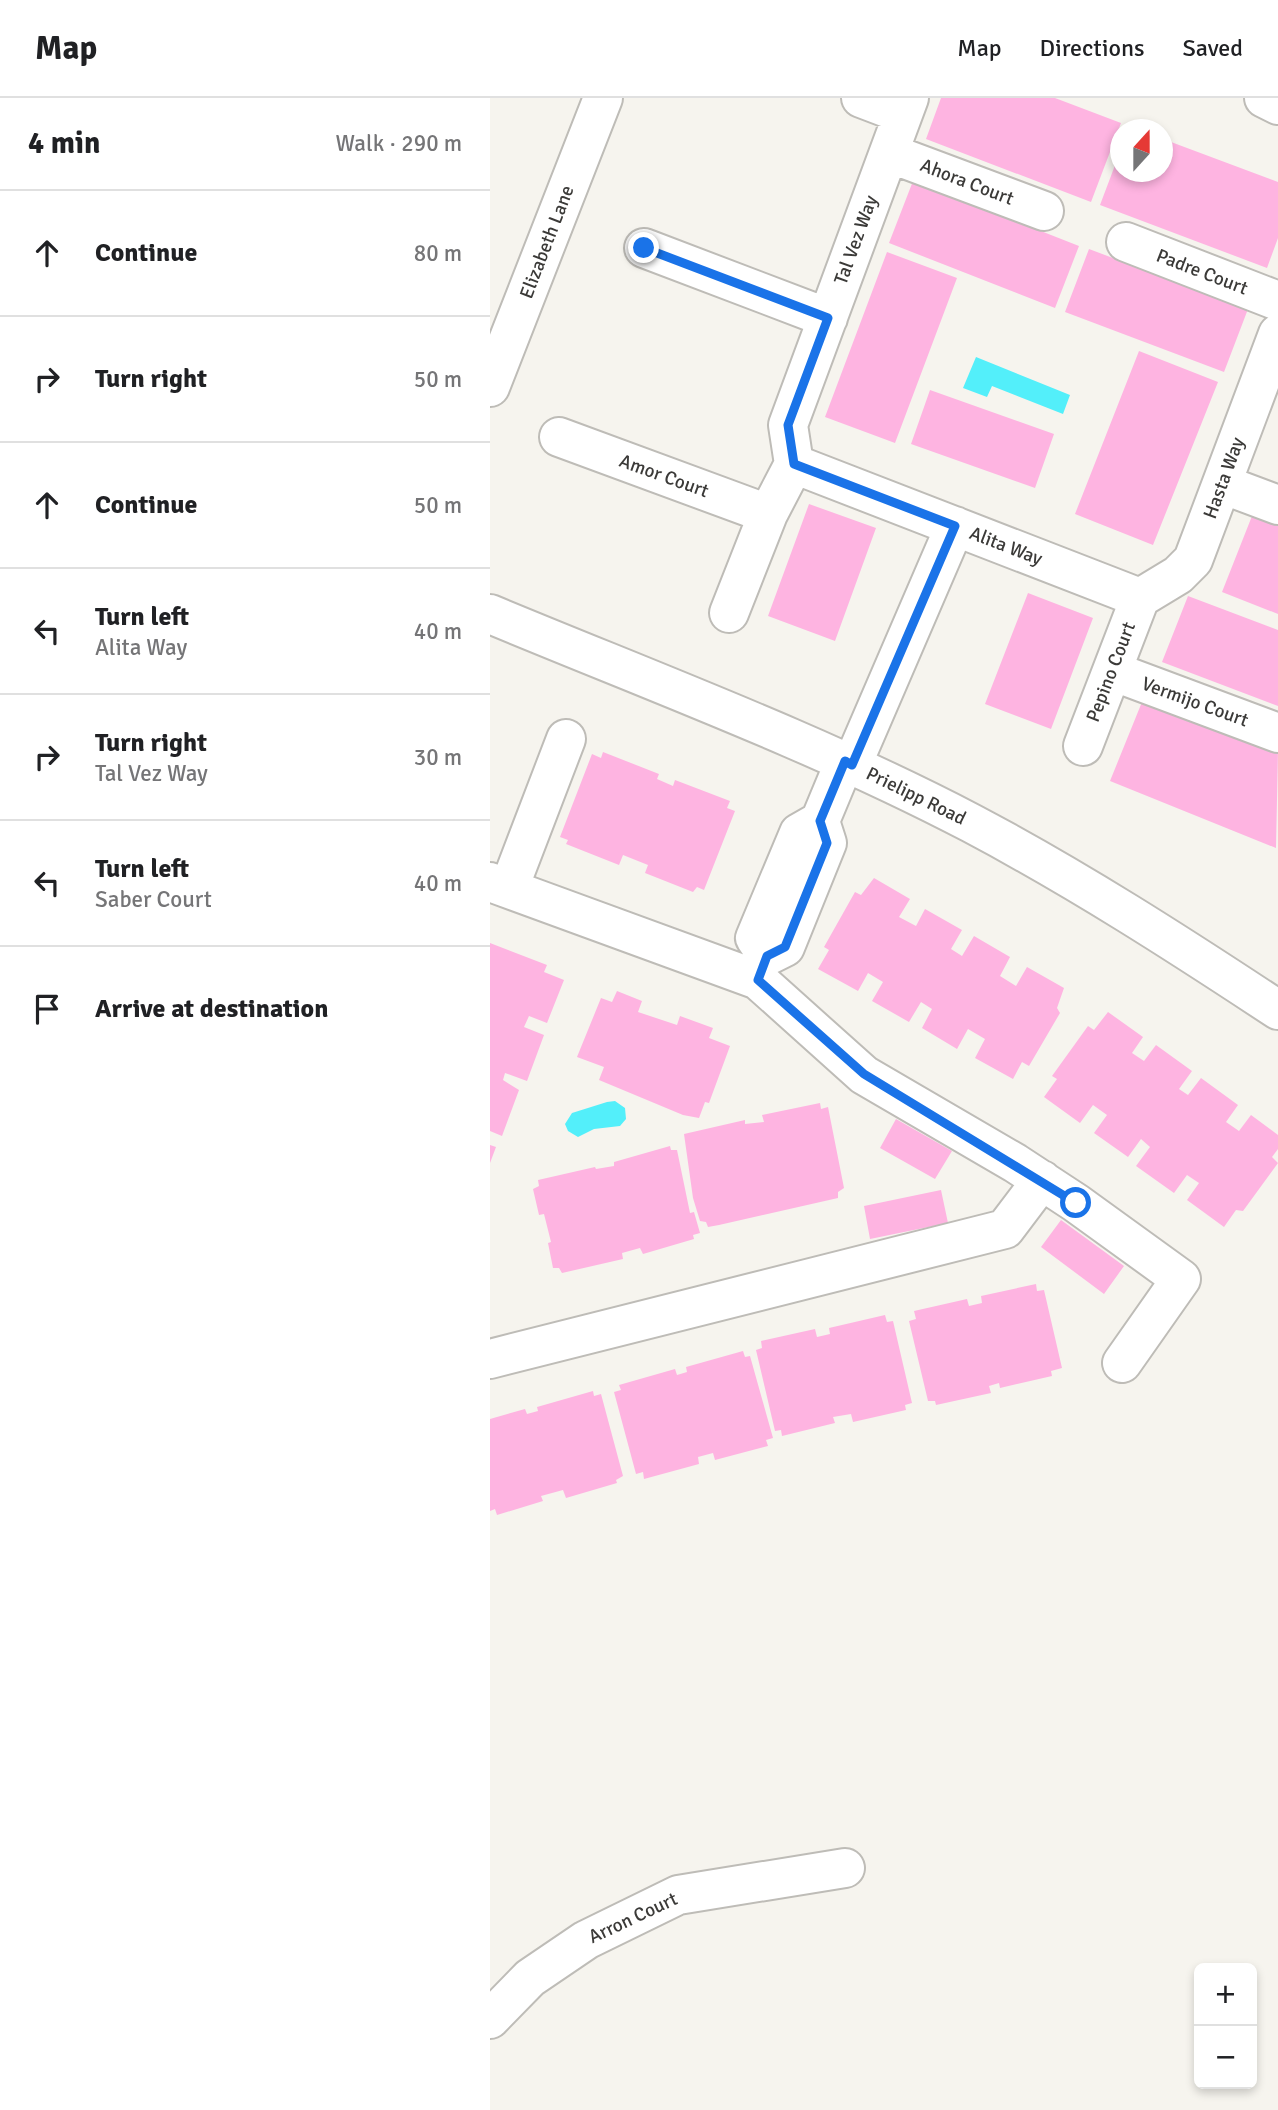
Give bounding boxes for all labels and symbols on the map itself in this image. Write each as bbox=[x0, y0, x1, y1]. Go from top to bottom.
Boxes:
north arrow bbox=[1110, 119, 1173, 182]
street label: Ahora Court bbox=[917, 153, 1017, 211]
street label: Elizabeth Lane bbox=[514, 182, 580, 302]
street label: Tal Vez Way bbox=[829, 192, 883, 288]
route end bbox=[628, 232, 659, 263]
street label: Padre Court bbox=[1153, 244, 1251, 301]
street label: Hasta Way bbox=[1198, 434, 1250, 522]
street label: Amor Court bbox=[616, 449, 712, 503]
street label: Alita Way bbox=[966, 521, 1046, 571]
street label: Pepino Court bbox=[1081, 618, 1141, 725]
street label: Vermijo Court bbox=[1138, 672, 1252, 733]
street label: Prielipp Road bbox=[862, 762, 970, 830]
route start bbox=[1060, 1187, 1091, 1218]
street label: Arron Court bbox=[585, 1887, 682, 1949]

